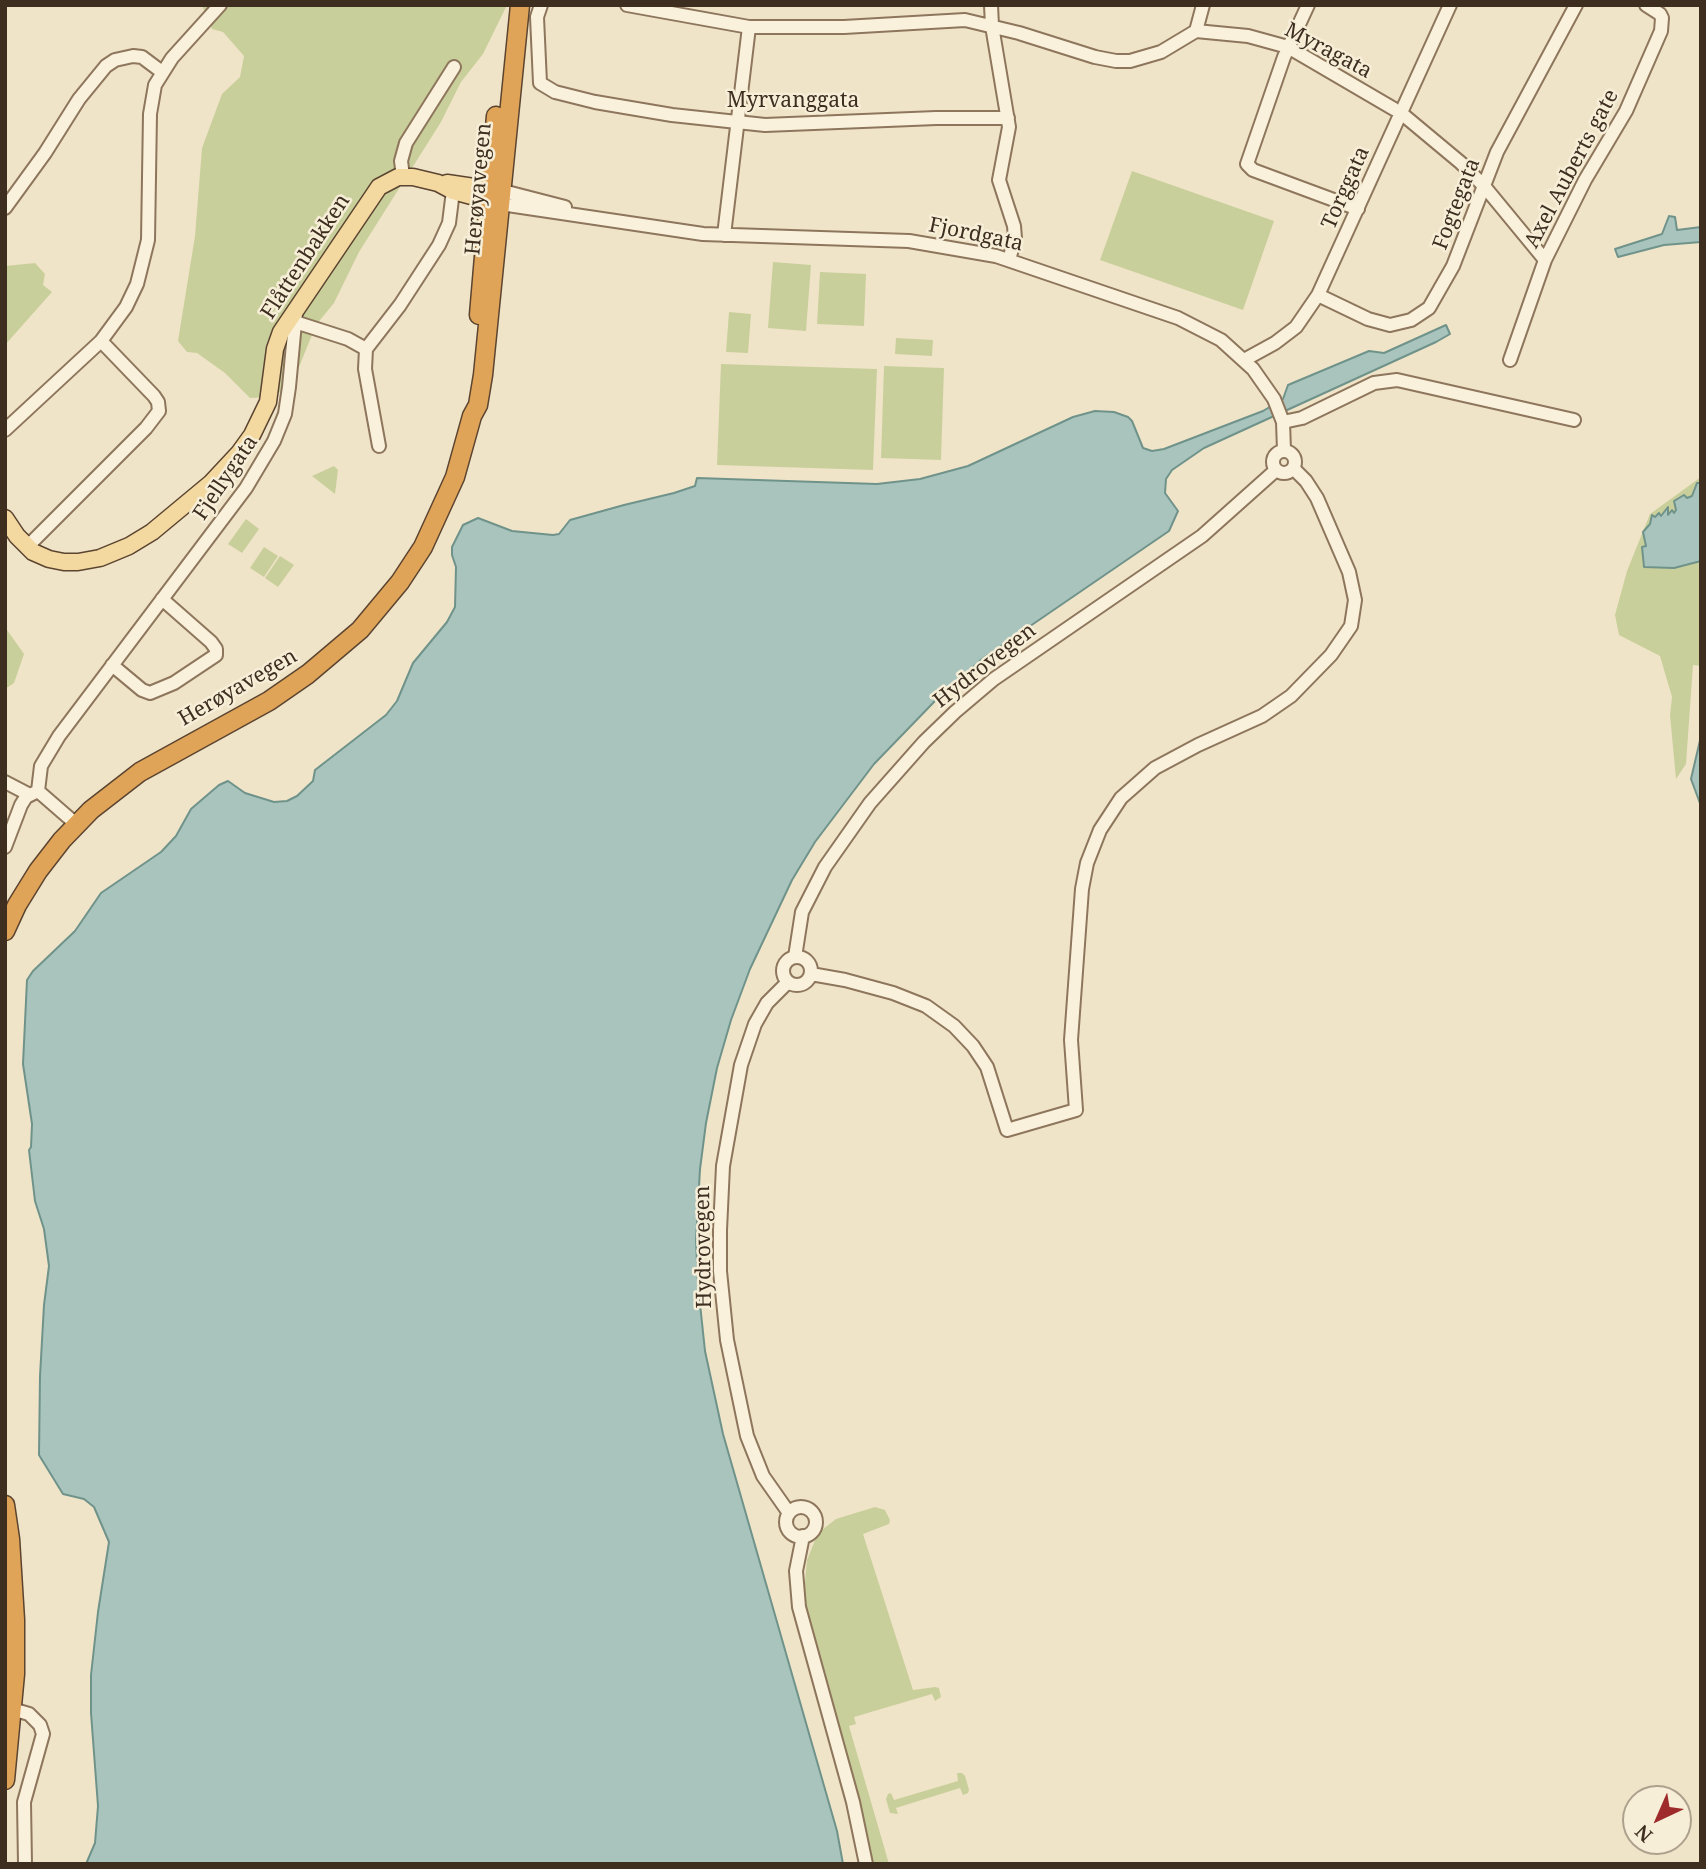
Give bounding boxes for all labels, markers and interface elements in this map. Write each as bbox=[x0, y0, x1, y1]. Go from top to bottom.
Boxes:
street label: Myragata bbox=[1280, 18, 1376, 84]
street label: Axel Auberts gate bbox=[1520, 85, 1624, 253]
street label: Myrvanggata bbox=[727, 88, 859, 114]
street label: Herøyavegen bbox=[461, 122, 497, 256]
street label: Torggata bbox=[1317, 143, 1375, 233]
street label: Fogtegata bbox=[1428, 155, 1486, 253]
street label: Flåttenbakken bbox=[256, 190, 356, 324]
street label: Fjordgata bbox=[926, 213, 1026, 257]
street label: Fjellygata bbox=[188, 431, 264, 525]
street label: Hydrovegen bbox=[929, 618, 1041, 714]
street label: Herøyavegen bbox=[174, 644, 302, 732]
street label: Hydrovegen bbox=[690, 1185, 718, 1309]
north arrow bbox=[1622, 1785, 1692, 1855]
text: N bbox=[1629, 1819, 1658, 1848]

